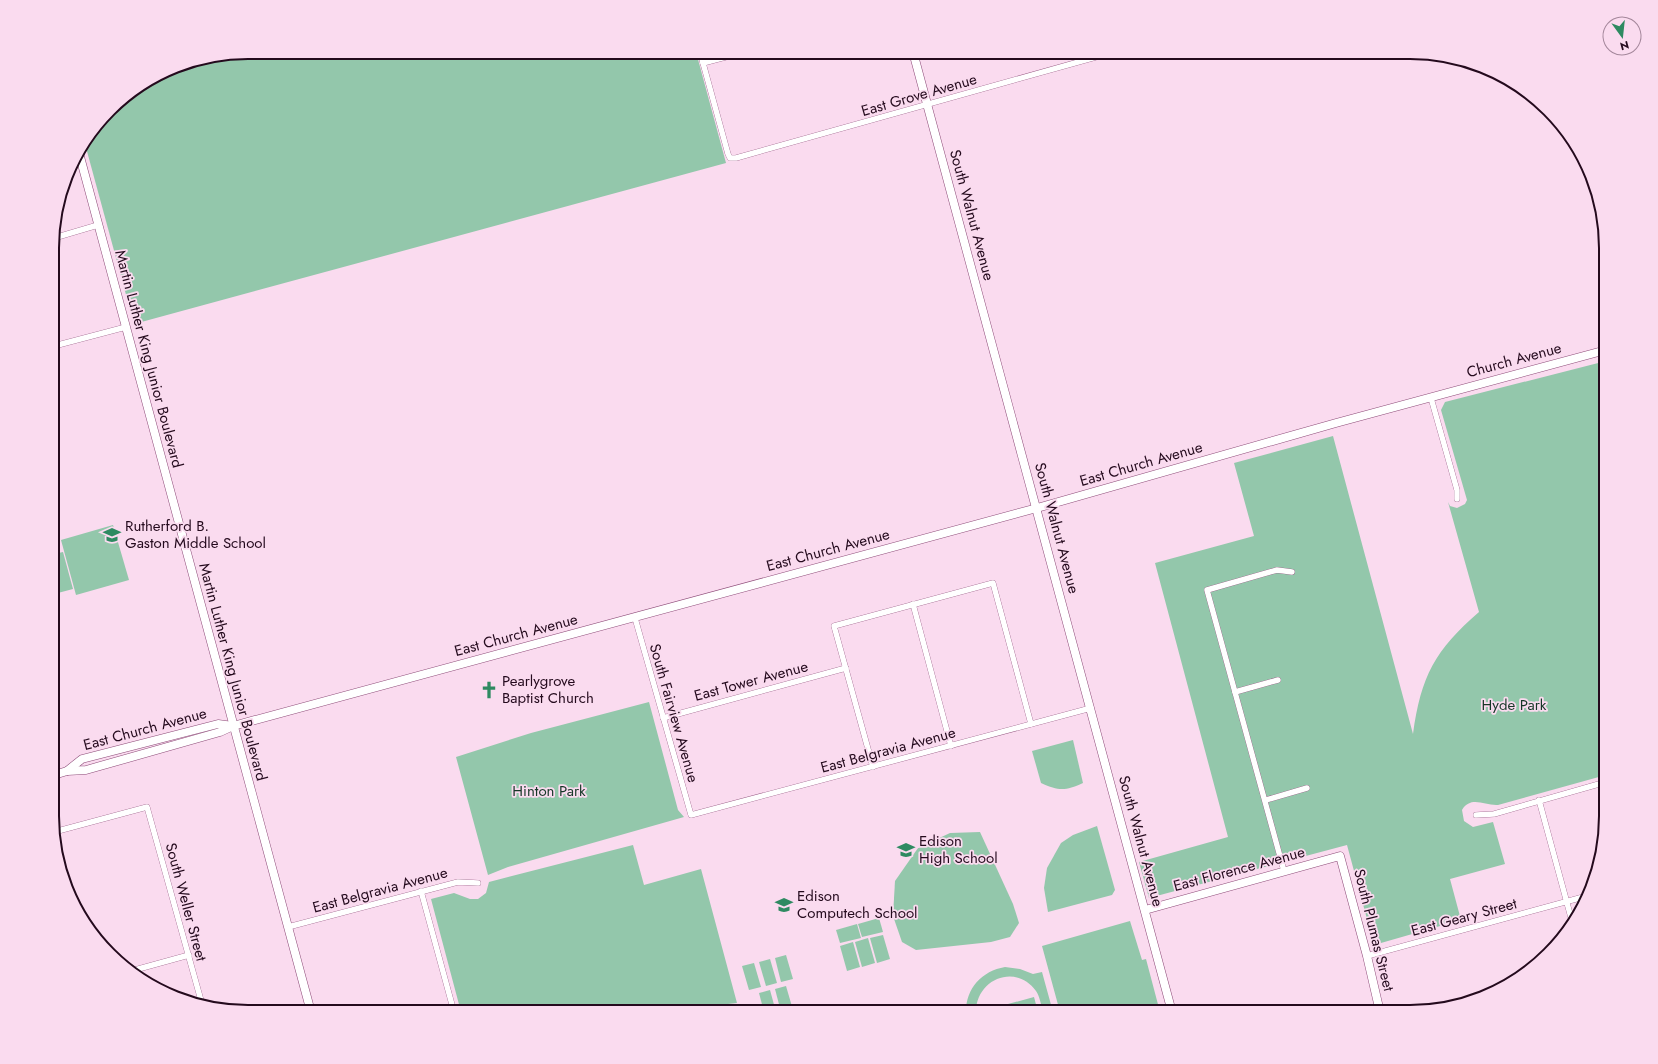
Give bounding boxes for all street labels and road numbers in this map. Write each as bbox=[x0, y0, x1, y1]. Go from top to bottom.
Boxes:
street label: East Grove Avenue bbox=[859, 68, 980, 122]
street label: South Walnut Avenue bbox=[944, 147, 1000, 283]
street label: Martin Luther King Junior Boulevard bbox=[109, 248, 189, 470]
street label: Church Avenue bbox=[1464, 337, 1564, 383]
street label: East Church Avenue bbox=[1077, 436, 1205, 492]
street label: South Walnut Avenue bbox=[1029, 460, 1085, 596]
street label: East Church Avenue bbox=[764, 523, 892, 577]
street label: Martin Luther King Junior Boulevard bbox=[193, 561, 273, 783]
street label: East Church Avenue bbox=[452, 608, 580, 662]
street label: South Fairview Avenue bbox=[644, 641, 704, 785]
street label: East Tower Avenue bbox=[692, 655, 811, 707]
street label: East Church Avenue bbox=[81, 702, 209, 756]
street label: East Belgravia Avenue bbox=[818, 721, 958, 779]
street label: South Walnut Avenue bbox=[1113, 773, 1169, 909]
street label: South Weller Street bbox=[160, 840, 212, 964]
street label: East Florence Avenue bbox=[1171, 841, 1307, 897]
street label: East Belgravia Avenue bbox=[310, 861, 450, 919]
street label: South Plumas Street bbox=[1348, 867, 1400, 994]
street label: East Geary Street bbox=[1409, 892, 1520, 942]

